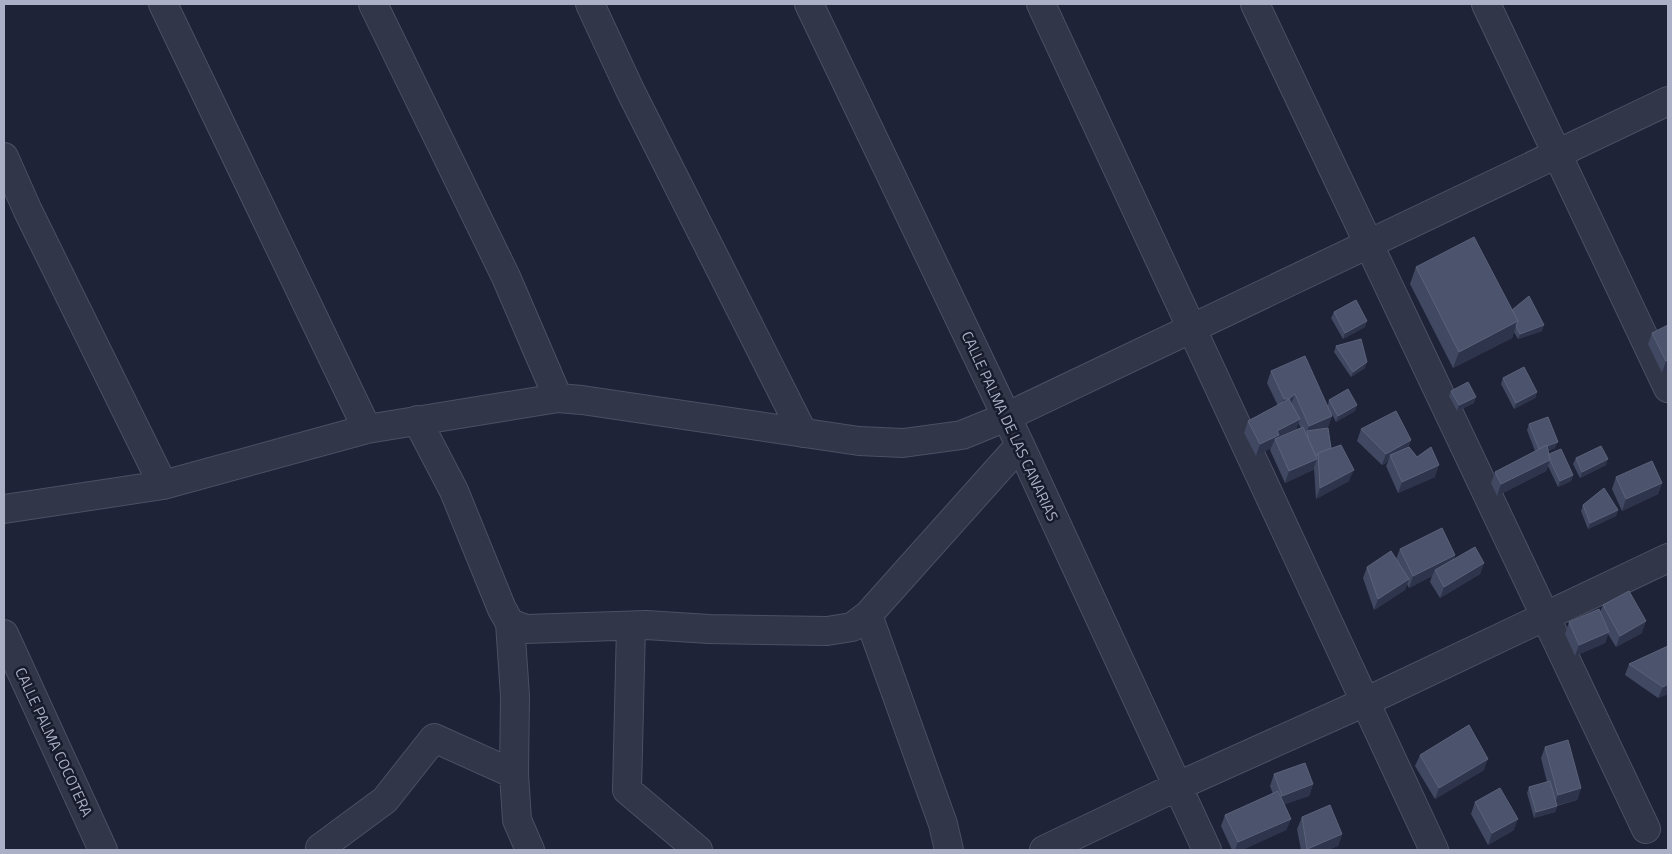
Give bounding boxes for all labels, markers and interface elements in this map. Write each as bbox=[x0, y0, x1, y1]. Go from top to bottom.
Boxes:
street label: CALLE PALMA DE LAS CANARIAS bbox=[956, 327, 1064, 525]
street label: CALLE PALMA COCOTERA bbox=[9, 664, 99, 820]

